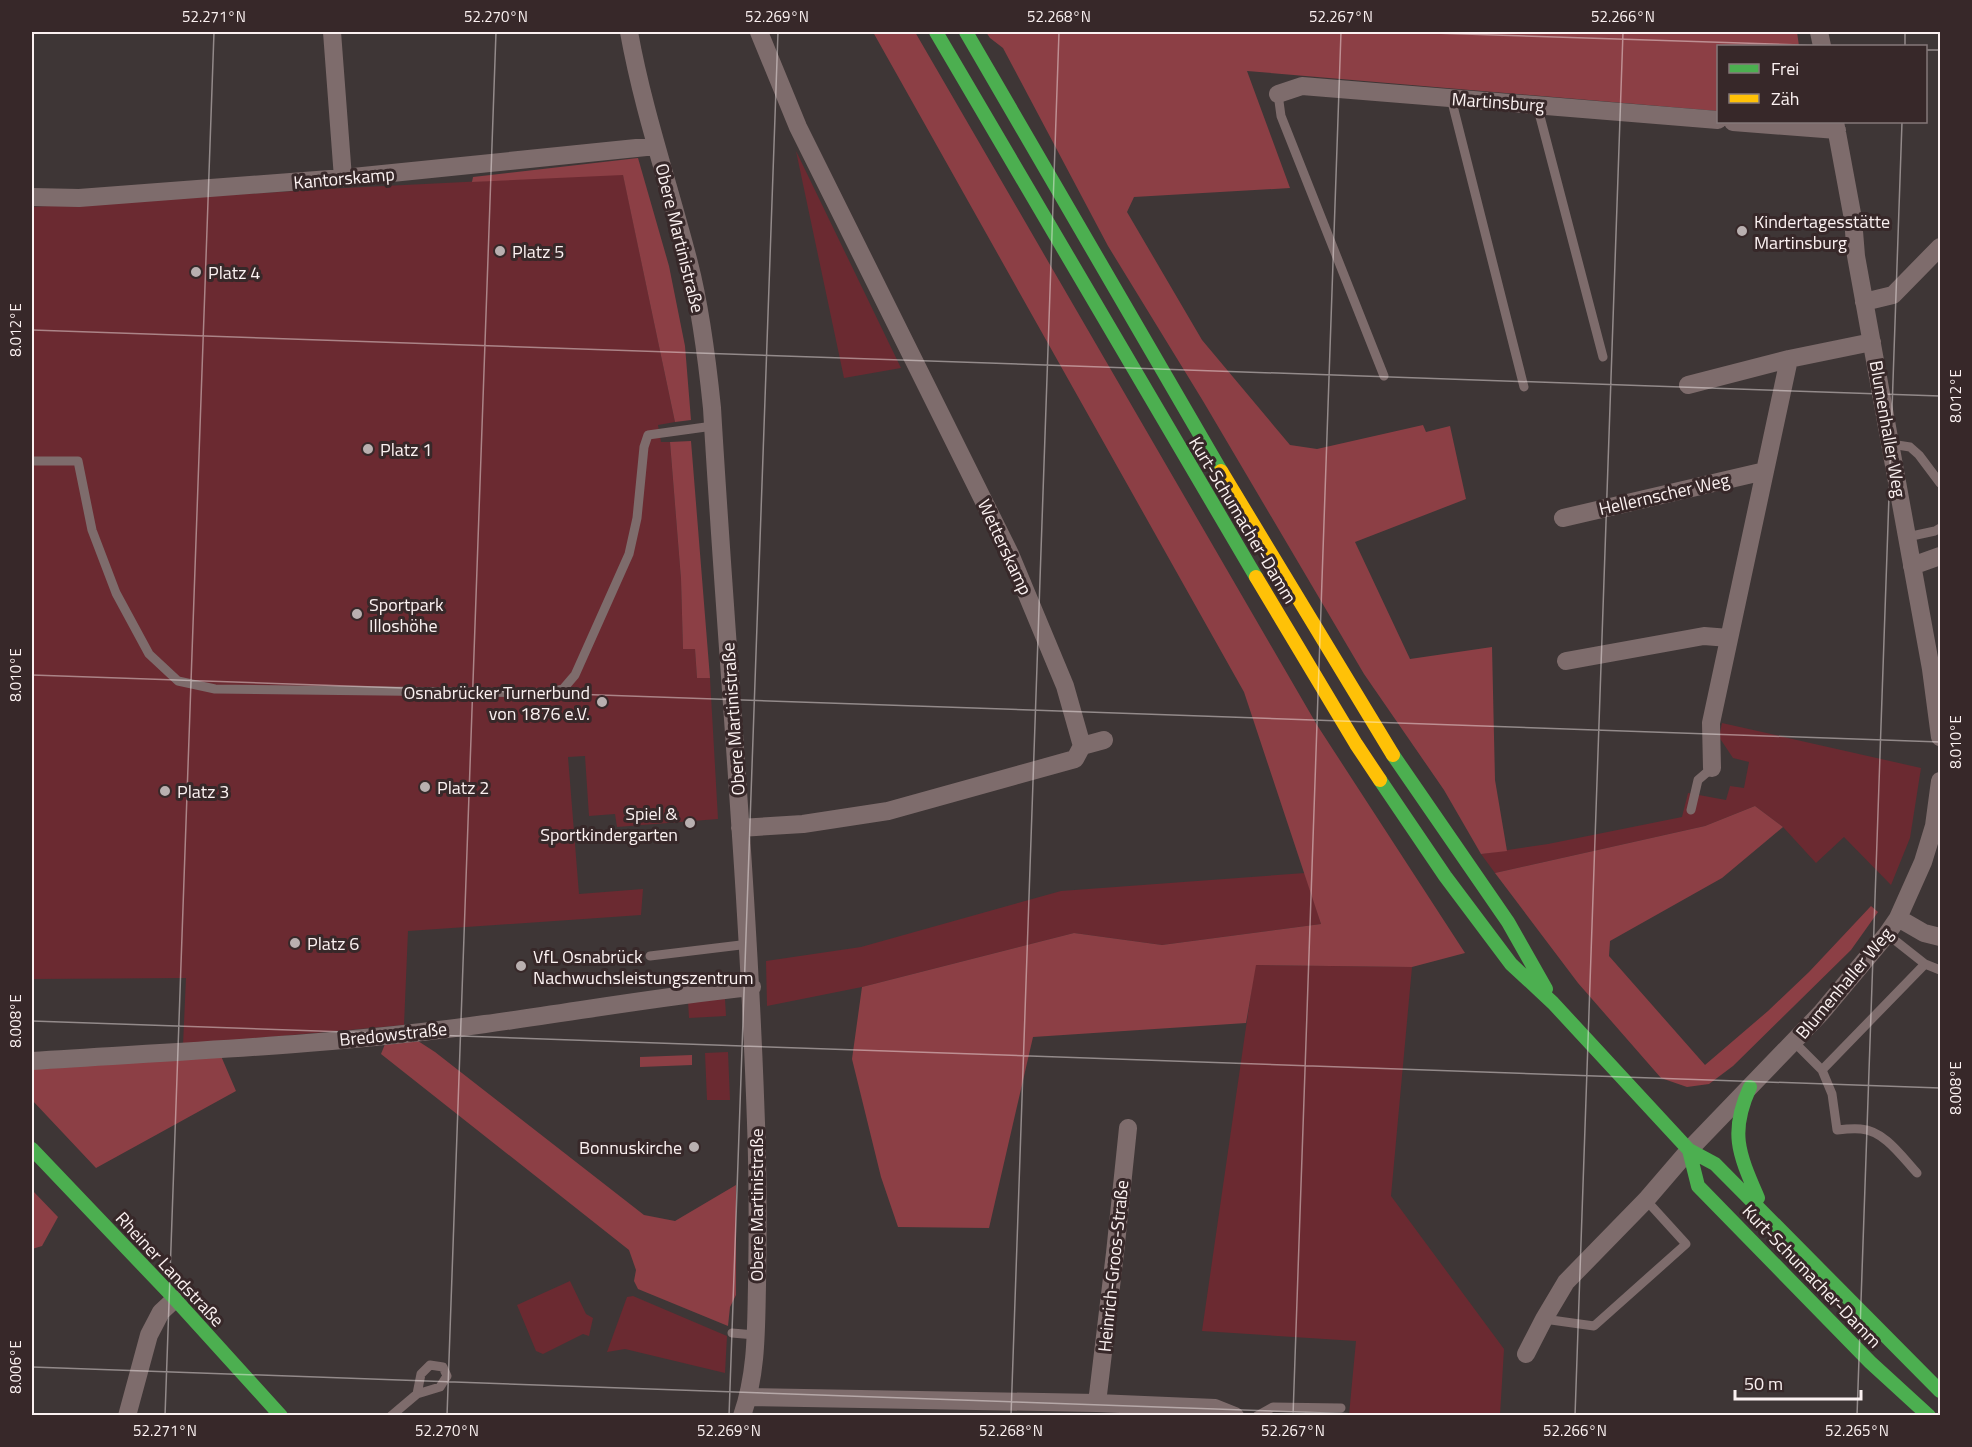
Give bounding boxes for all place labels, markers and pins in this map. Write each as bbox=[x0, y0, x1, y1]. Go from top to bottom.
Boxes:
place label: Kindertagesstätte Martinsburg bbox=[1754, 208, 1890, 256]
marker: Kindertagesstätte Martinsburg bbox=[1735, 224, 1749, 238]
place label: Platz 5 bbox=[512, 238, 564, 265]
marker: Platz 5 bbox=[493, 244, 507, 258]
place label: Platz 4 bbox=[208, 259, 260, 286]
marker: Platz 4 bbox=[189, 265, 203, 279]
place label: Platz 1 bbox=[380, 436, 432, 463]
marker: Platz 1 bbox=[361, 442, 375, 456]
place label: Sportpark Illoshöhe bbox=[369, 591, 444, 639]
marker: Sportpark Illoshöhe bbox=[350, 607, 364, 621]
place label: Osnabrücker Turnerbund von 1876 e.V. bbox=[403, 679, 590, 727]
marker: Osnabrücker Turnerbund von 1876 e.V. bbox=[595, 695, 609, 709]
place label: Platz 2 bbox=[437, 774, 489, 801]
place label: Platz 3 bbox=[177, 778, 229, 805]
marker: Platz 2 bbox=[418, 780, 432, 794]
marker: Platz 3 bbox=[158, 784, 172, 798]
place label: Spiel & Sportkindergarten bbox=[540, 800, 679, 848]
marker: Spiel & Sportkindergarten bbox=[683, 816, 697, 830]
place label: Platz 6 bbox=[307, 930, 359, 957]
marker: Platz 6 bbox=[288, 936, 302, 950]
place label: VfL Osnabrück Nachwuchsleistungszentrum bbox=[533, 943, 753, 991]
marker: VfL Osnabrück Nachwuchsleistungszentrum bbox=[514, 959, 528, 973]
place label: Bonnuskirche bbox=[579, 1134, 682, 1161]
marker: Bonnuskirche bbox=[687, 1140, 701, 1154]

